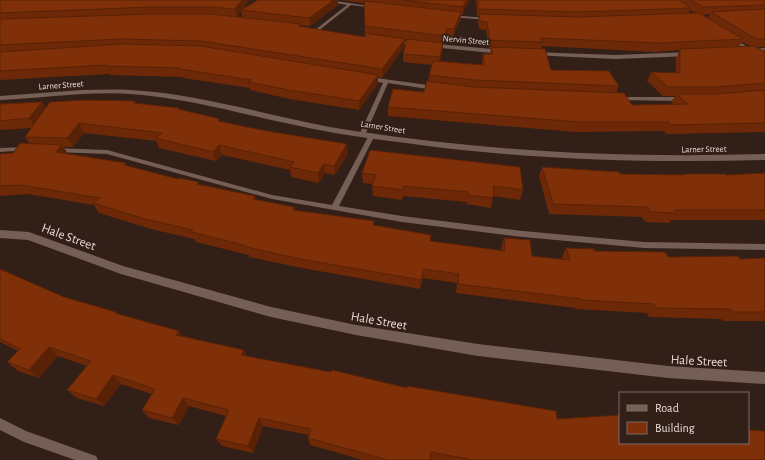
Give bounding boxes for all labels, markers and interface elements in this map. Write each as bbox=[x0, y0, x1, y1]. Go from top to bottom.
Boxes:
street label: Nervin Street bbox=[442, 34, 490, 47]
street label: Larner Street bbox=[38, 79, 84, 92]
street label: Larner Street bbox=[360, 120, 406, 135]
street label: Larner Street bbox=[681, 145, 727, 154]
street label: Hale Street bbox=[40, 222, 97, 253]
street label: Hale Street bbox=[350, 310, 408, 333]
street label: Hale Street bbox=[670, 354, 728, 369]
legend bbox=[619, 392, 749, 444]
text: Road bbox=[655, 402, 679, 414]
text: Building bbox=[655, 422, 695, 434]

